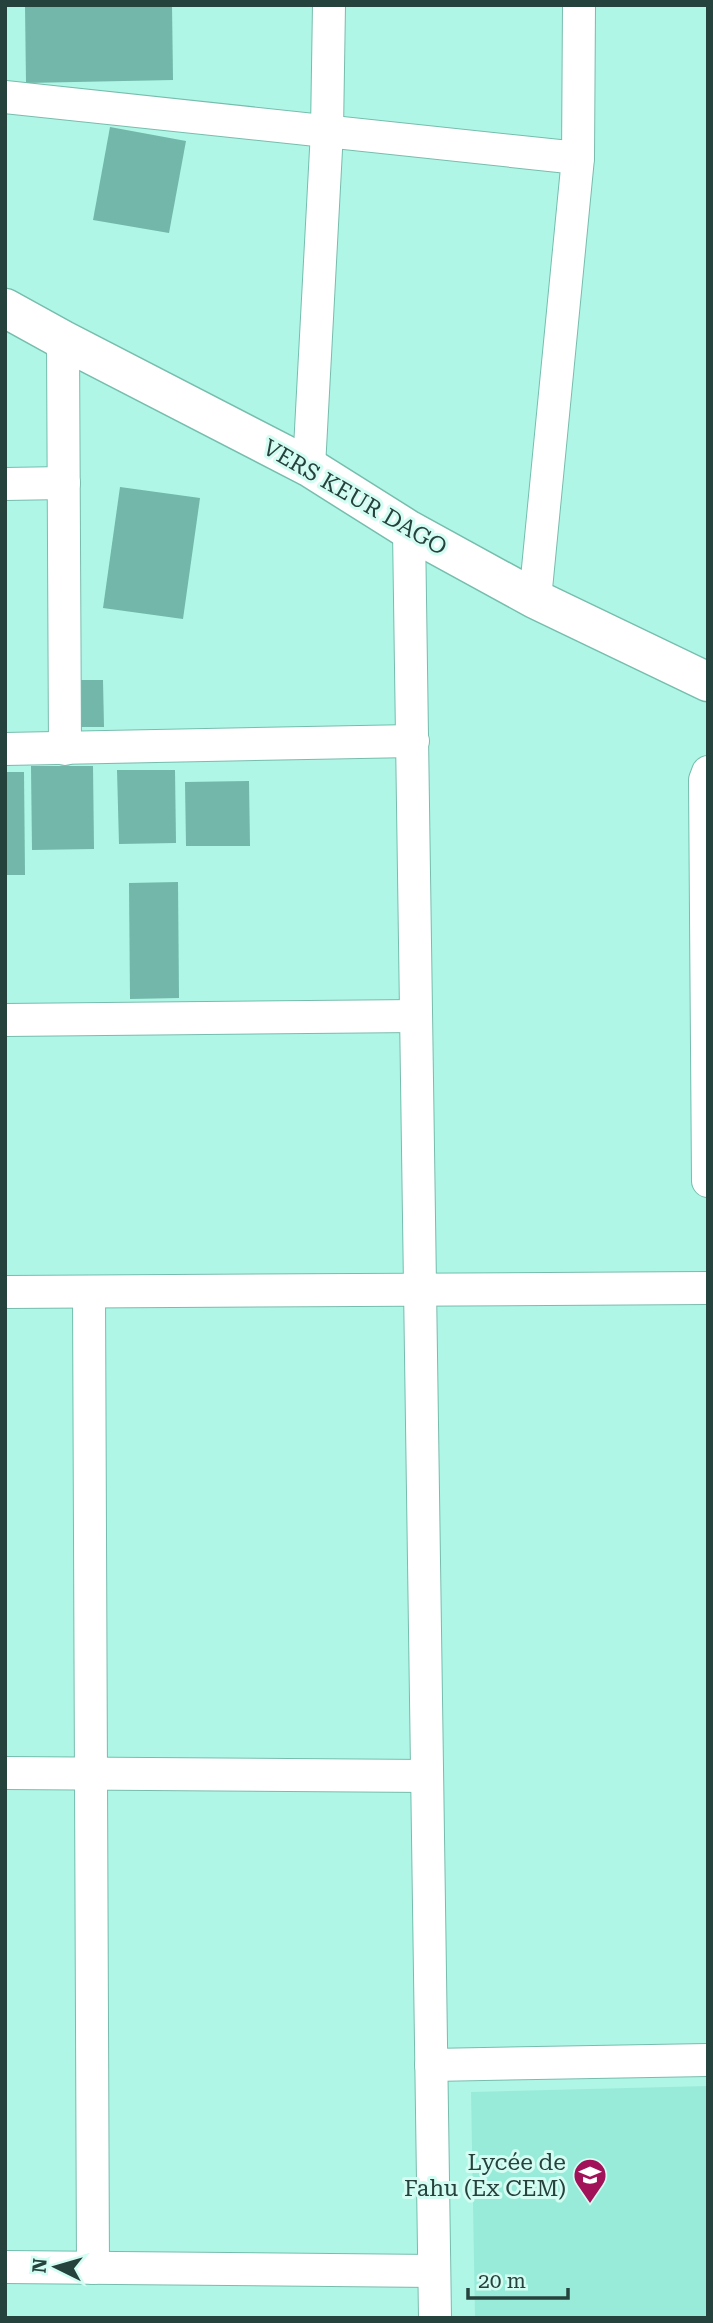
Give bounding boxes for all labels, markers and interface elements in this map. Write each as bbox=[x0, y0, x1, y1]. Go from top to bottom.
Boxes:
street label: VERS KEUR DAGO bbox=[258, 434, 452, 561]
place label: Lycée de Fahu (Ex CEM) bbox=[404, 2149, 566, 2202]
school or university icon: Lycée de Fahu (Ex CEM) bbox=[571, 2156, 609, 2205]
north arrow bbox=[21, 2232, 91, 2302]
scale bar bbox=[468, 2256, 568, 2300]
text: N bbox=[27, 2257, 52, 2274]
text: 20 m bbox=[478, 2269, 526, 2293]

